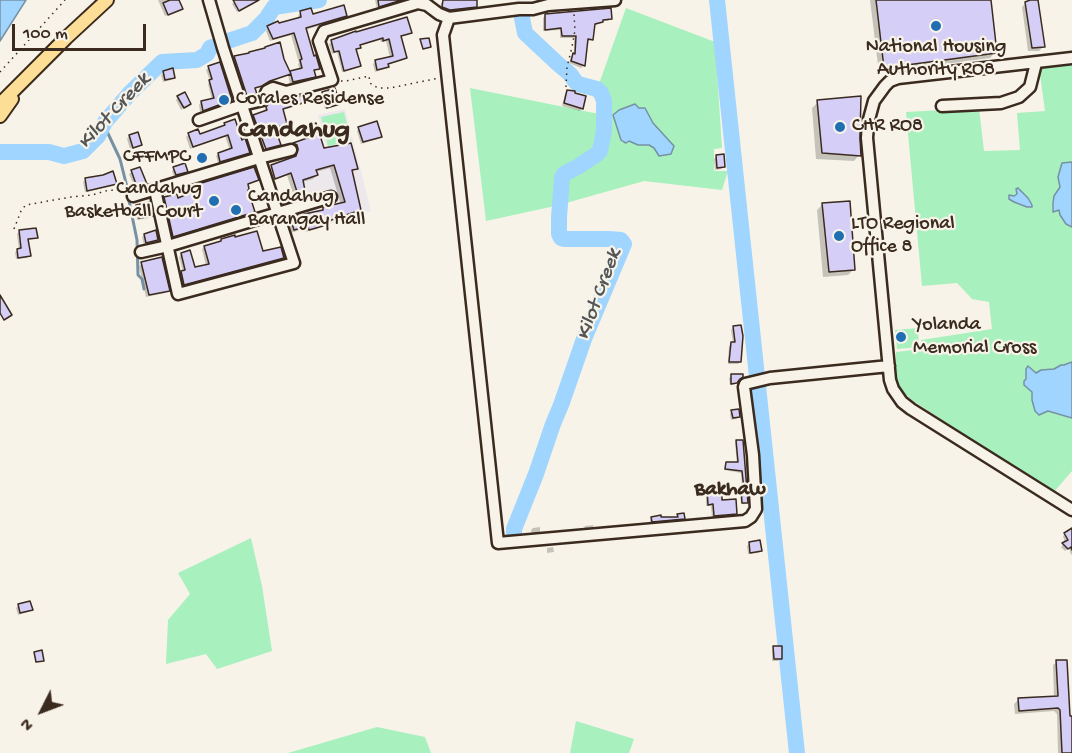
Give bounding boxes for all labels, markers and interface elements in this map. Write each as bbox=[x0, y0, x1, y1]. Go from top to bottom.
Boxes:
scale bar bbox=[15, 12, 148, 50]
marker: National Housing Authority RO8 bbox=[929, 19, 943, 33]
text: 100 m bbox=[23, 24, 68, 45]
place label: National Housing Authority RO8 bbox=[866, 36, 1006, 83]
water label: Kilot Creek bbox=[73, 69, 157, 155]
place label: Corales Residense bbox=[236, 88, 384, 112]
marker: Corales Residense bbox=[217, 93, 231, 107]
place label: CHR RO8 bbox=[852, 115, 923, 139]
district label: Candahug bbox=[238, 116, 350, 148]
marker: CHR RO8 bbox=[833, 120, 847, 134]
place label: CFFMPC bbox=[123, 146, 190, 170]
marker: CFFMPC bbox=[195, 151, 209, 165]
place label: Candahug Basketball Court bbox=[65, 178, 202, 225]
place label: Candahug Barangay Hall bbox=[248, 186, 365, 233]
marker: Candahug Basketball Court bbox=[207, 194, 221, 208]
marker: Candahug Barangay Hall bbox=[229, 203, 243, 217]
place label: LTO Regional Office 8 bbox=[851, 213, 955, 260]
marker: LTO Regional Office 8 bbox=[832, 229, 846, 243]
water label: Kilot Creek bbox=[572, 246, 628, 344]
place label: Yolanda Memorial Cross bbox=[913, 314, 1036, 361]
marker: Yolanda Memorial Cross bbox=[894, 330, 908, 344]
district label: Bakhaw bbox=[695, 478, 765, 504]
north arrow bbox=[12, 681, 72, 741]
text: N bbox=[18, 713, 39, 734]

